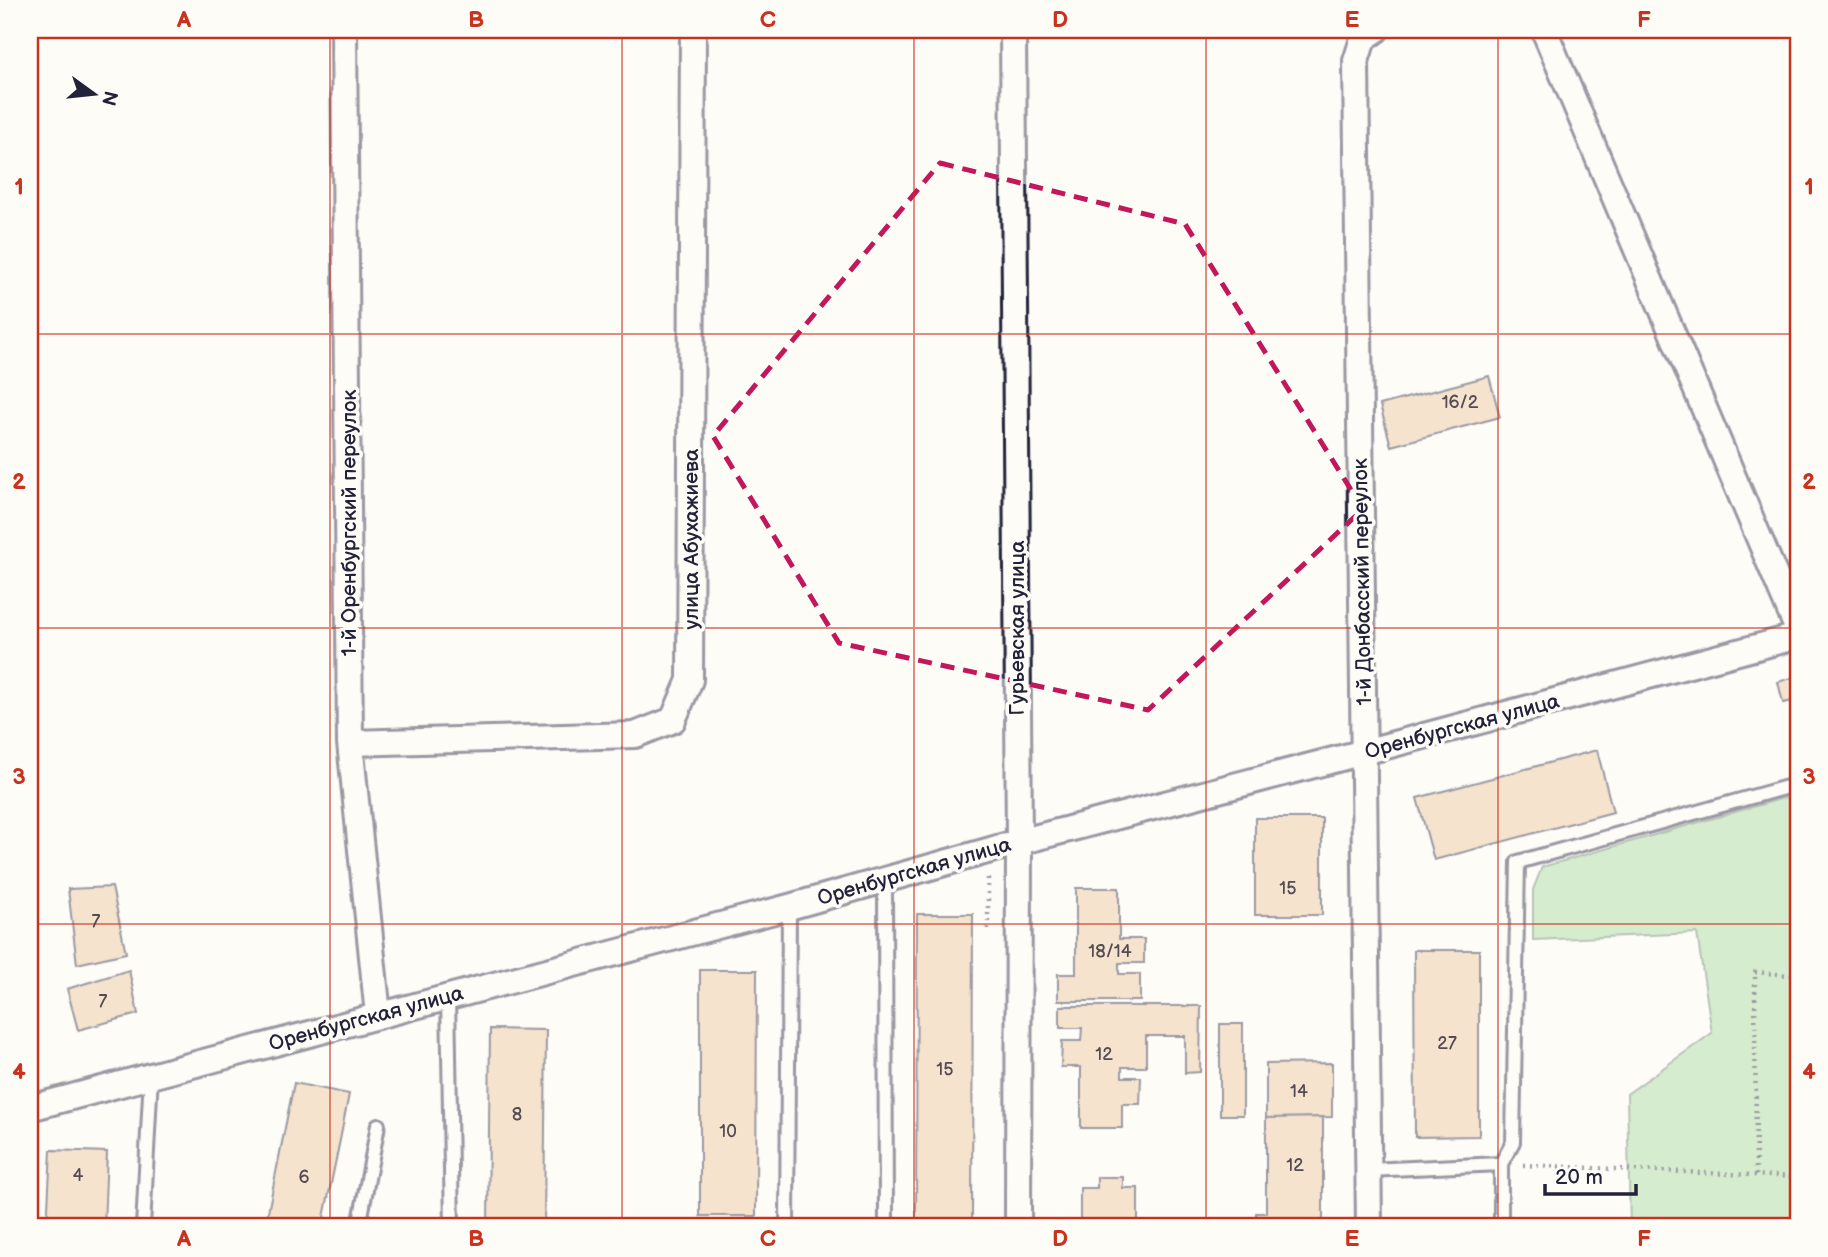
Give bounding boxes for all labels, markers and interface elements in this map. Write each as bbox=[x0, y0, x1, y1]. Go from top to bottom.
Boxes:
text: A bbox=[176, 6, 192, 34]
text: B bbox=[468, 6, 484, 34]
text: C bbox=[760, 6, 776, 34]
text: D bbox=[1052, 6, 1068, 34]
text: E bbox=[1345, 6, 1360, 34]
text: F bbox=[1637, 6, 1651, 34]
north arrow bbox=[60, 60, 130, 130]
text: N bbox=[96, 88, 122, 108]
text: 1 bbox=[14, 173, 24, 201]
text: 1 bbox=[1804, 173, 1814, 201]
street label: 1-й Оренбургский переулок bbox=[337, 390, 362, 656]
house number: 16/2 bbox=[1442, 392, 1479, 413]
street label: улица Абухажиева bbox=[679, 448, 704, 629]
street label: 1-й Донбасский переулок bbox=[1348, 458, 1377, 706]
text: 2 bbox=[12, 468, 26, 496]
text: 2 bbox=[1802, 468, 1816, 496]
street label: Гурьевская улица bbox=[1005, 540, 1030, 716]
street label: Оренбургская улица bbox=[1362, 688, 1563, 764]
text: 3 bbox=[12, 763, 26, 791]
text: 3 bbox=[1802, 763, 1816, 791]
street label: Оренбургская улица bbox=[814, 832, 1014, 911]
house number: 15 bbox=[1279, 878, 1297, 899]
house number: 7 bbox=[92, 911, 101, 932]
house number: 18/14 bbox=[1088, 941, 1132, 962]
street label: Оренбургская улица bbox=[266, 980, 467, 1056]
house number: 7 bbox=[99, 991, 108, 1012]
house number: 27 bbox=[1437, 1033, 1457, 1054]
house number: 12 bbox=[1095, 1044, 1113, 1065]
text: 4 bbox=[12, 1058, 26, 1086]
text: 4 bbox=[1802, 1058, 1816, 1086]
house number: 15 bbox=[936, 1059, 954, 1080]
house number: 14 bbox=[1290, 1081, 1308, 1102]
house number: 8 bbox=[512, 1104, 522, 1125]
house number: 10 bbox=[719, 1121, 737, 1142]
scale bar bbox=[1545, 1152, 1636, 1196]
house number: 12 bbox=[1286, 1155, 1304, 1176]
house number: 4 bbox=[73, 1165, 84, 1186]
text: 20 m bbox=[1555, 1165, 1603, 1190]
house number: 6 bbox=[299, 1167, 310, 1188]
text: A bbox=[176, 1225, 192, 1253]
text: B bbox=[468, 1225, 484, 1253]
text: C bbox=[760, 1225, 776, 1253]
text: D bbox=[1052, 1225, 1068, 1253]
text: E bbox=[1345, 1225, 1360, 1253]
text: F bbox=[1637, 1225, 1651, 1253]

